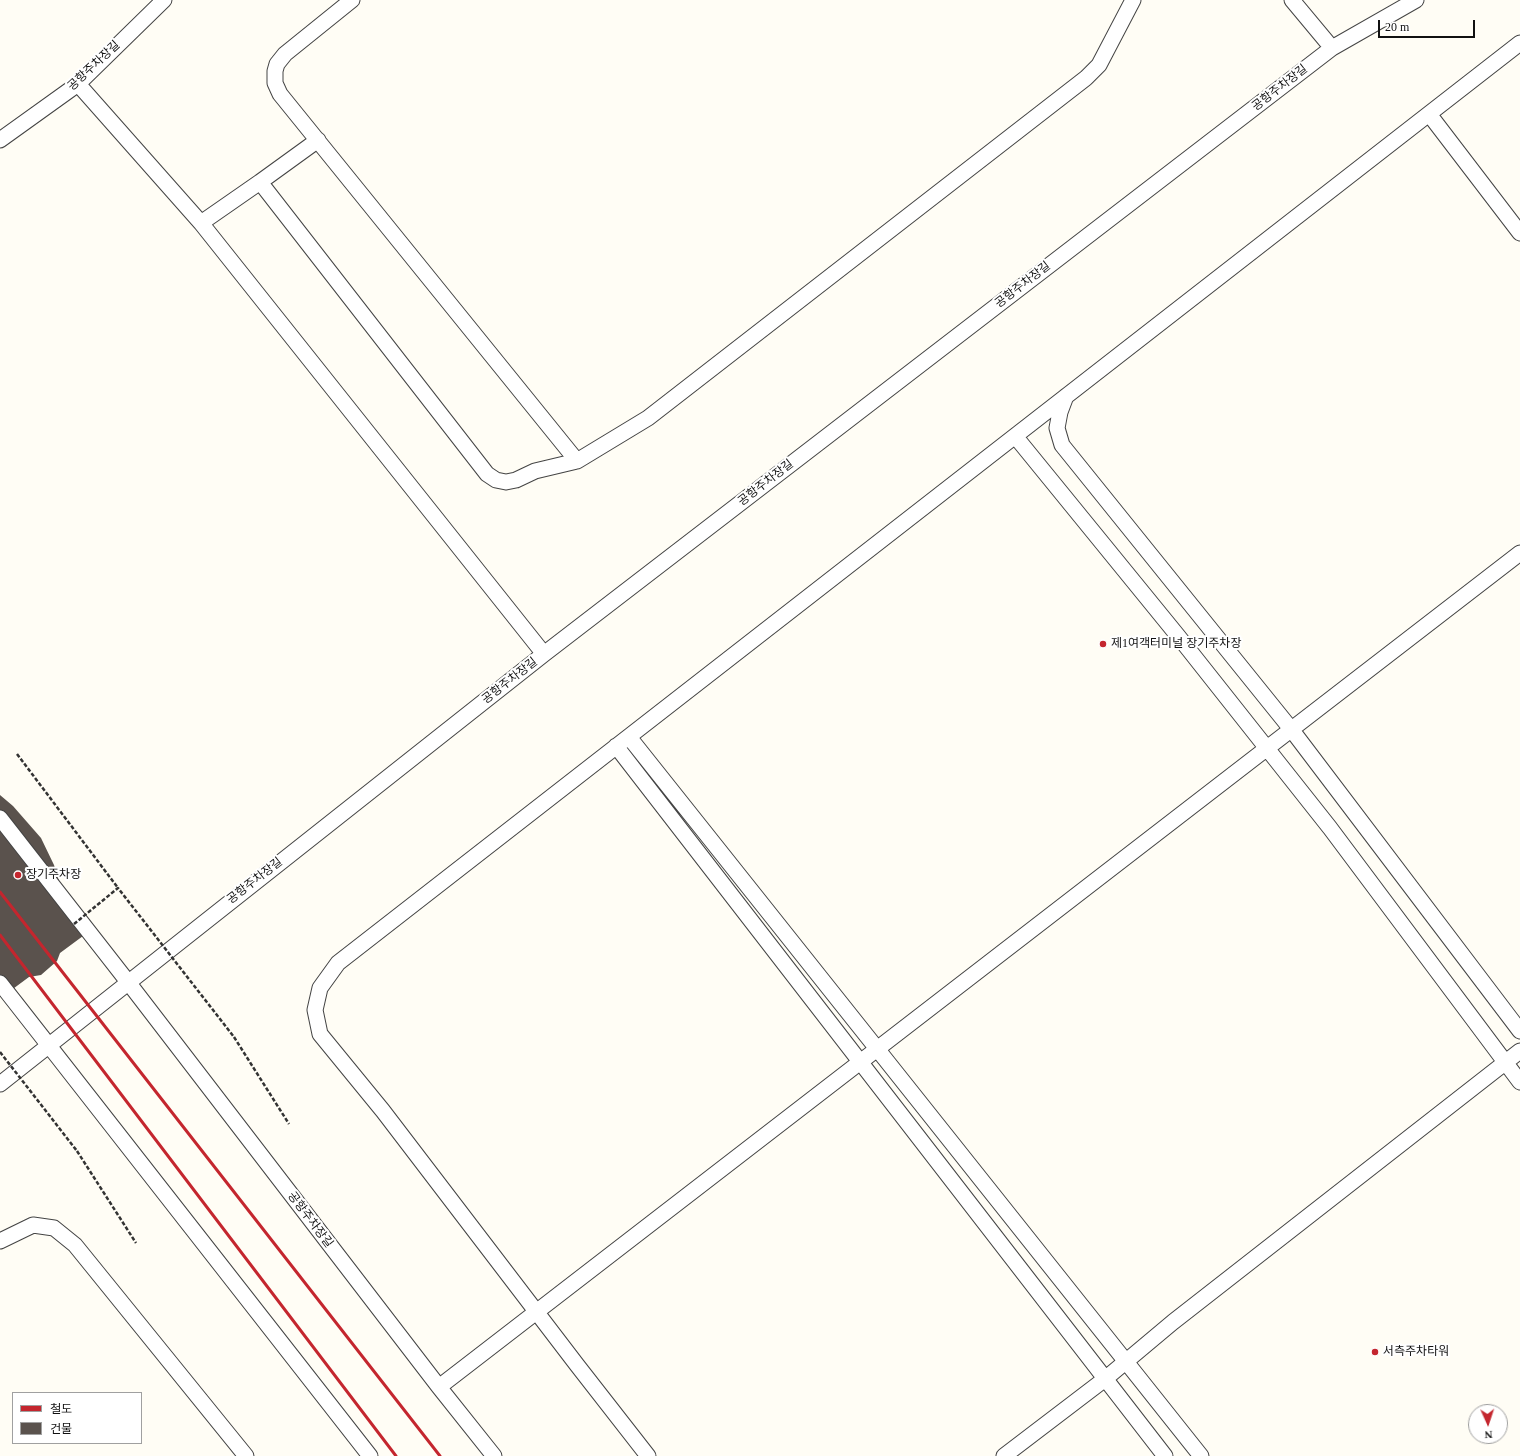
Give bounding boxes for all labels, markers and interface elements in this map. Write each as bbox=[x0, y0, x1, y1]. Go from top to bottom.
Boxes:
scale bar bbox=[1380, 12, 1477, 38]
text: 20 m bbox=[1385, 20, 1409, 34]
street label: 공항주차장길 bbox=[65, 38, 123, 94]
street label: 공항주차장길 bbox=[1249, 62, 1311, 114]
street label: 공항주차장길 bbox=[992, 259, 1054, 311]
street label: 공항주차장길 bbox=[735, 457, 797, 509]
place label: 제1여객터미널 장기주차장 bbox=[1111, 637, 1241, 651]
marker: 제1여객터미널 장기주차장 bbox=[1098, 639, 1108, 649]
street label: 공항주차장길 bbox=[479, 655, 541, 707]
street label: 공항주차장길 bbox=[224, 855, 286, 907]
place label: 장기주차장 bbox=[26, 868, 81, 882]
marker: 장기주차장 bbox=[13, 870, 23, 880]
street label: 공항주차장길 bbox=[284, 1189, 336, 1251]
place label: 서측주차타워 bbox=[1383, 1345, 1449, 1359]
marker: 서측주차타워 bbox=[1370, 1347, 1380, 1357]
legend bbox=[12, 1392, 142, 1444]
text: 철도 bbox=[50, 1402, 72, 1416]
north arrow bbox=[1468, 1404, 1508, 1444]
text: 건물 bbox=[50, 1422, 72, 1436]
text: N bbox=[1484, 1429, 1493, 1441]

